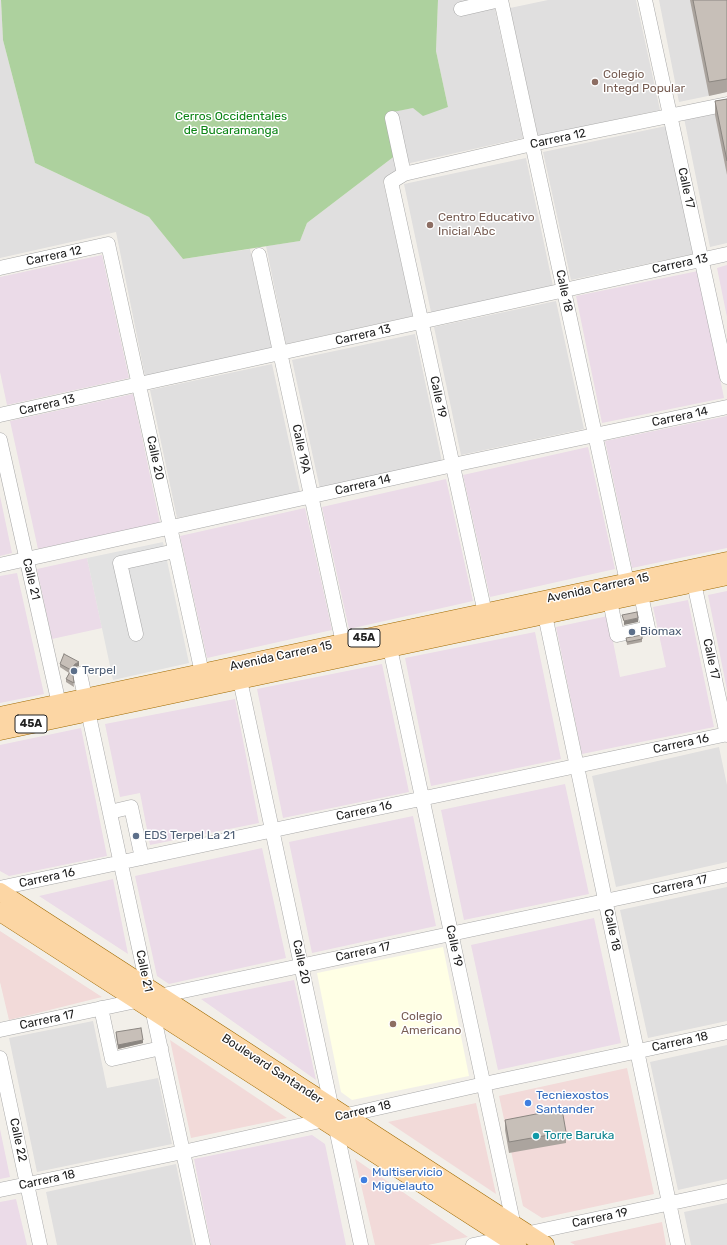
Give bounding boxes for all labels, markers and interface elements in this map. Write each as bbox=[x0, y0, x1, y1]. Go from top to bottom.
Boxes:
place label: Colegio Integd Popular bbox=[603, 68, 685, 96]
marker: Colegio Integd Popular bbox=[590, 77, 600, 87]
park label: Cerros Occidentales de Bucaramanga bbox=[175, 110, 287, 138]
street label: Carrera 12 bbox=[529, 126, 587, 152]
street label: Calle 17 bbox=[675, 166, 697, 210]
place label: Centro Educativo Inicial Abc bbox=[438, 211, 535, 239]
marker: Centro Educativo Inicial Abc bbox=[425, 220, 435, 230]
street label: Carrera 12 bbox=[25, 243, 83, 269]
street label: Carrera 13 bbox=[651, 251, 709, 277]
street label: Calle 18 bbox=[553, 269, 575, 313]
street label: Carrera 13 bbox=[334, 322, 392, 348]
street label: Calle 19 bbox=[427, 375, 449, 419]
street label: Carrera 13 bbox=[18, 392, 76, 418]
street label: Carrera 14 bbox=[651, 404, 709, 430]
street label: Calle 19A bbox=[289, 423, 313, 475]
street label: Calle 20 bbox=[143, 435, 167, 481]
street label: Carrera 14 bbox=[334, 472, 392, 498]
street label: Calle 21 bbox=[19, 557, 43, 601]
street label: Avenida Carrera 15 bbox=[545, 570, 651, 606]
place label: Biomax bbox=[640, 625, 682, 639]
marker: Biomax bbox=[627, 627, 637, 637]
road number: 45A bbox=[348, 629, 380, 647]
street label: Calle 17 bbox=[700, 637, 722, 681]
street label: Avenida Carrera 15 bbox=[228, 638, 334, 674]
place label: Terpel bbox=[82, 664, 116, 678]
marker: Terpel bbox=[69, 666, 79, 676]
road number: 45A bbox=[15, 715, 47, 733]
street label: Carrera 16 bbox=[652, 731, 710, 757]
street label: Carrera 16 bbox=[335, 798, 393, 824]
place label: EDS Terpel La 21 bbox=[144, 829, 235, 843]
marker: EDS Terpel La 21 bbox=[131, 831, 141, 841]
street label: Carrera 16 bbox=[18, 865, 76, 891]
street label: Carrera 17 bbox=[651, 872, 709, 898]
street label: Calle 18 bbox=[601, 908, 623, 952]
street label: Calle 19 bbox=[443, 924, 465, 968]
street label: Calle 20 bbox=[289, 939, 313, 985]
street label: Carrera 17 bbox=[334, 939, 392, 965]
street label: Calle 21 bbox=[133, 949, 155, 993]
street label: Carrera 17 bbox=[18, 1007, 76, 1033]
place label: Colegio Americano bbox=[401, 1010, 461, 1038]
marker: Colegio Americano bbox=[388, 1019, 398, 1029]
street label: Carrera 18 bbox=[651, 1029, 709, 1055]
street label: Boulevard Santander bbox=[219, 1031, 325, 1107]
place label: Tecniexostos Santander bbox=[536, 1089, 609, 1117]
street label: Carrera 18 bbox=[334, 1098, 392, 1124]
marker: Tecniexostos Santander bbox=[523, 1098, 533, 1108]
street label: Calle 22 bbox=[6, 1117, 30, 1163]
place label: Torre Baruka bbox=[544, 1129, 614, 1143]
marker: Torre Baruka bbox=[531, 1131, 541, 1141]
place label: Multiservicio Miguelauto bbox=[372, 1166, 443, 1194]
street label: Carrera 18 bbox=[18, 1167, 76, 1193]
marker: Multiservicio Miguelauto bbox=[359, 1175, 369, 1185]
street label: Carrera 19 bbox=[571, 1205, 629, 1231]

